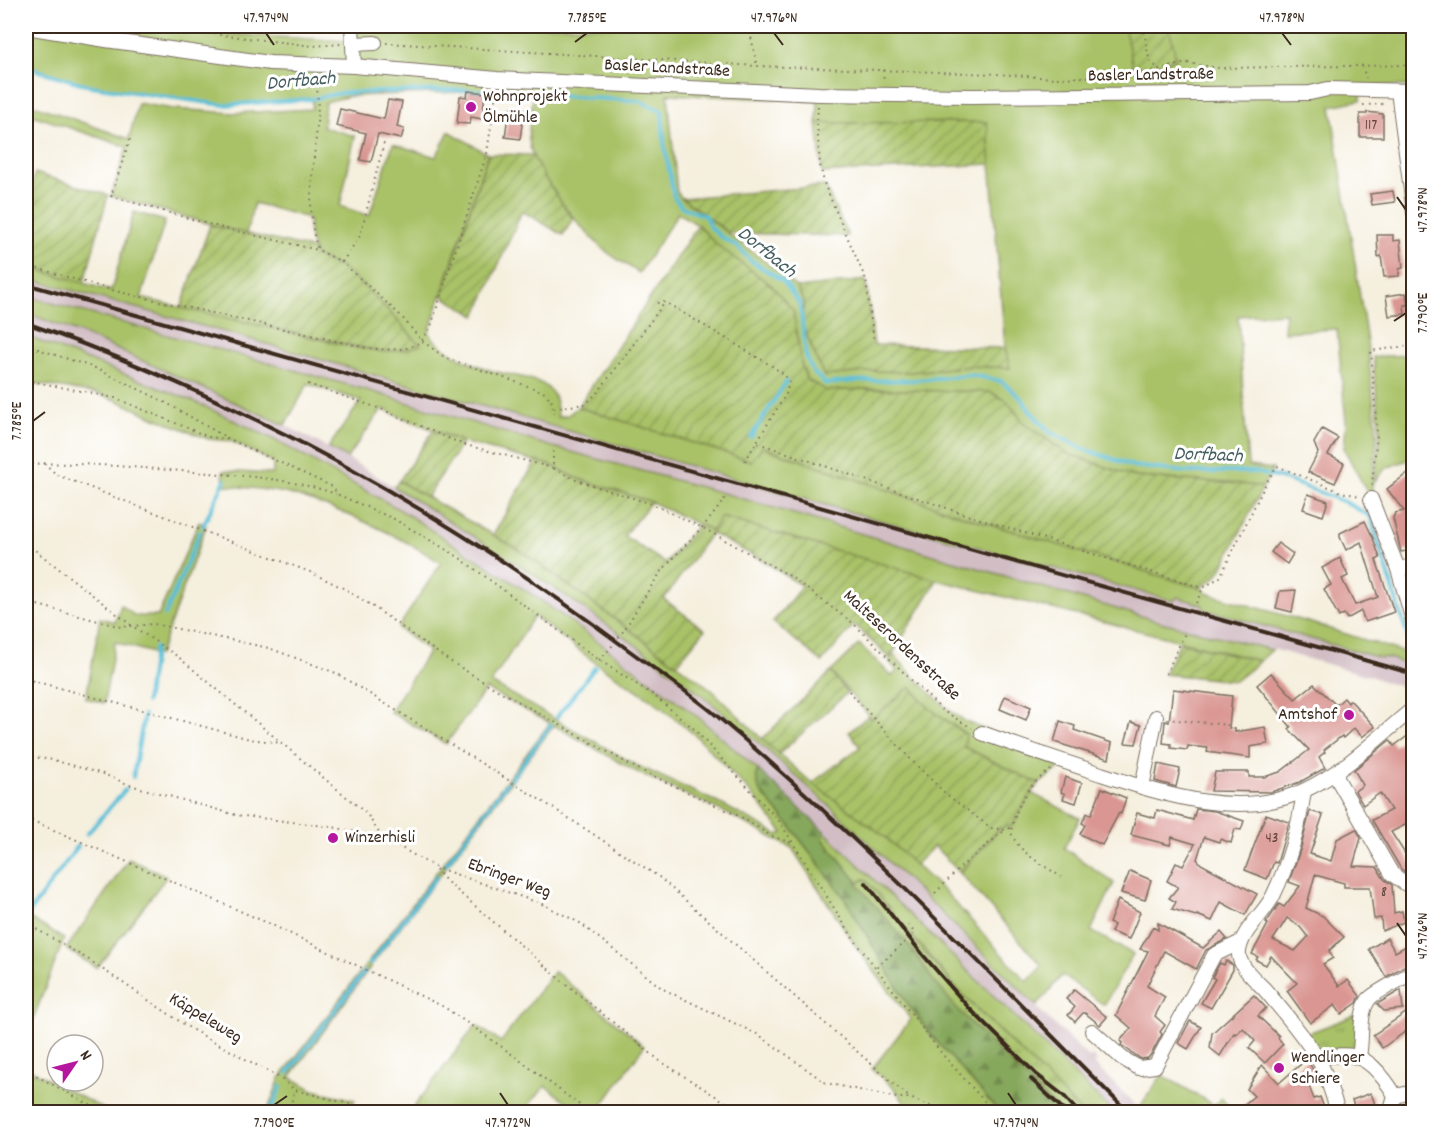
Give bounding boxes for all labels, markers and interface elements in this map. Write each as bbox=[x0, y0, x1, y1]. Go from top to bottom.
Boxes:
text: 47.974°N bbox=[243, 8, 289, 30]
text: 7.785°E bbox=[568, 8, 606, 30]
text: 47.976°N bbox=[751, 8, 797, 30]
text: 47.978°N bbox=[1259, 8, 1305, 30]
street label: Basler Landstraße bbox=[603, 53, 731, 85]
street label: Basler Landstraße bbox=[1088, 62, 1214, 90]
water label: Dorfbach bbox=[265, 65, 337, 99]
place label: Wohnprojekt Ölmühle bbox=[483, 85, 568, 131]
marker: Wohnprojekt Ölmühle bbox=[464, 100, 478, 114]
house number: 117 bbox=[1365, 115, 1377, 137]
text: 47.978°N bbox=[1413, 187, 1435, 233]
water label: Dorfbach bbox=[730, 220, 802, 286]
text: 7.790°E bbox=[1413, 292, 1435, 333]
text: 7.785°E bbox=[7, 402, 29, 440]
water label: Dorfbach bbox=[1173, 441, 1244, 471]
street label: Malteserordensstraße bbox=[837, 585, 965, 707]
place label: Amtshof bbox=[1278, 703, 1338, 728]
marker: Amtshof bbox=[1342, 708, 1356, 722]
place label: Winzerhisli bbox=[345, 826, 415, 851]
house number: 43 bbox=[1266, 828, 1278, 850]
marker: Winzerhisli bbox=[326, 831, 340, 845]
street label: Ebringer Weg bbox=[464, 852, 554, 906]
house number: 8 bbox=[1381, 882, 1387, 904]
text: 47.976°N bbox=[1413, 913, 1435, 959]
street label: Käppeleweg bbox=[164, 987, 246, 1051]
north arrow bbox=[45, 1033, 105, 1093]
text: N bbox=[74, 1046, 97, 1066]
place label: Wendlinger Schiere bbox=[1291, 1046, 1365, 1092]
marker: Wendlinger Schiere bbox=[1272, 1061, 1286, 1075]
text: 7.790°E bbox=[254, 1113, 295, 1135]
text: 47.972°N bbox=[485, 1113, 531, 1135]
text: 47.974°N bbox=[993, 1113, 1039, 1135]

